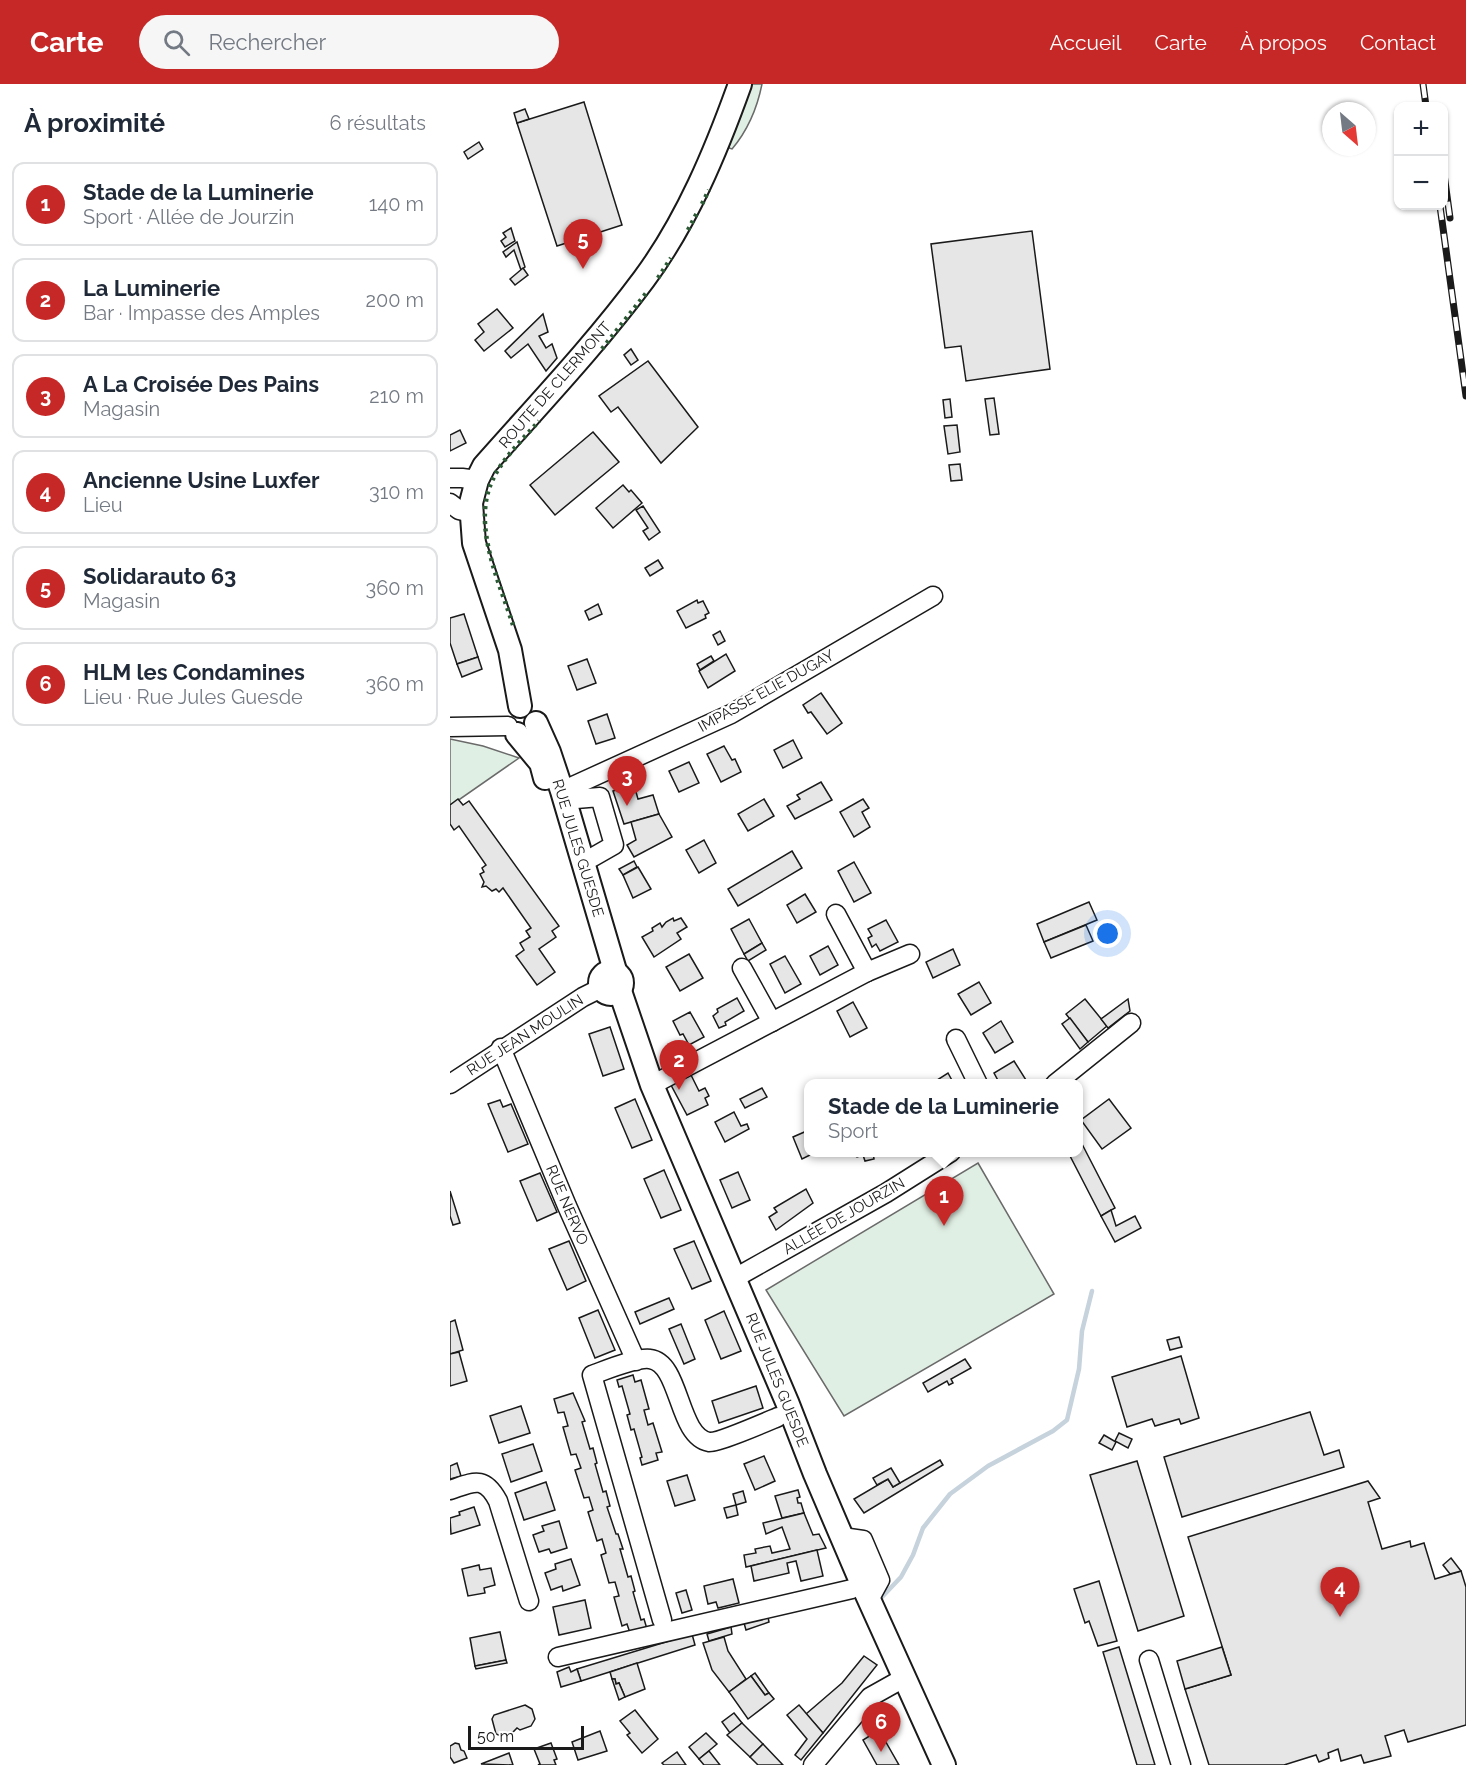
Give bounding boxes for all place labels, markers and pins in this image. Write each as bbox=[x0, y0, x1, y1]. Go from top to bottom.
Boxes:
pin: 5 bbox=[564, 220, 602, 269]
pin: 3 bbox=[608, 756, 646, 806]
pin: 2 bbox=[660, 1040, 698, 1090]
pin: 1 bbox=[924, 1176, 964, 1226]
pin: 4 bbox=[1320, 1568, 1360, 1617]
pin: 6 bbox=[862, 1702, 900, 1752]

